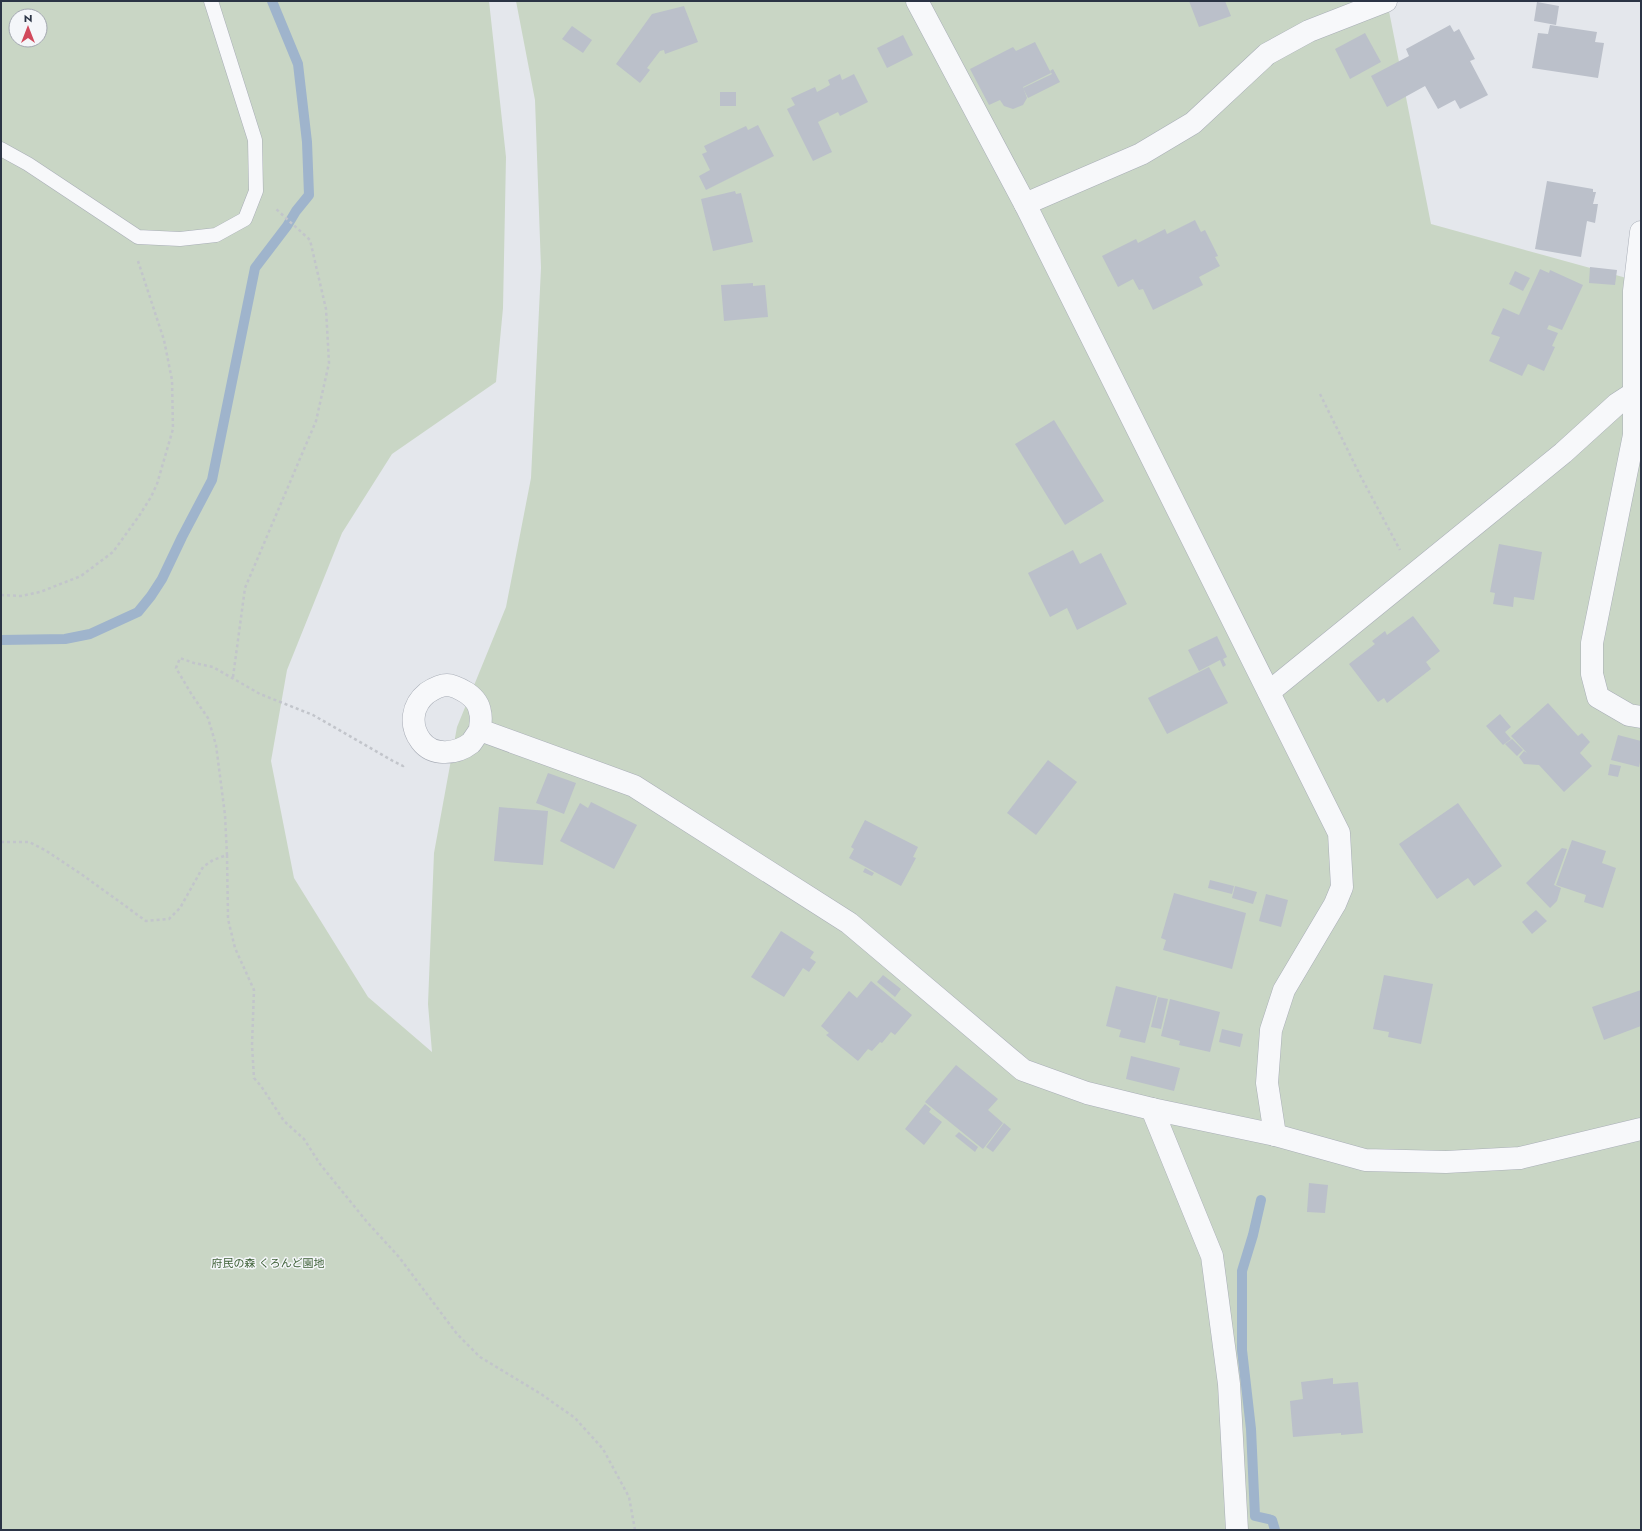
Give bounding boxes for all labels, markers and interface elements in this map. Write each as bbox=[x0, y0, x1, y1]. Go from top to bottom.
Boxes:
north arrow bbox=[8, 8, 48, 48]
text: N bbox=[24, 10, 32, 26]
park label: 府民の森 くろんど園地 bbox=[212, 1255, 324, 1271]

